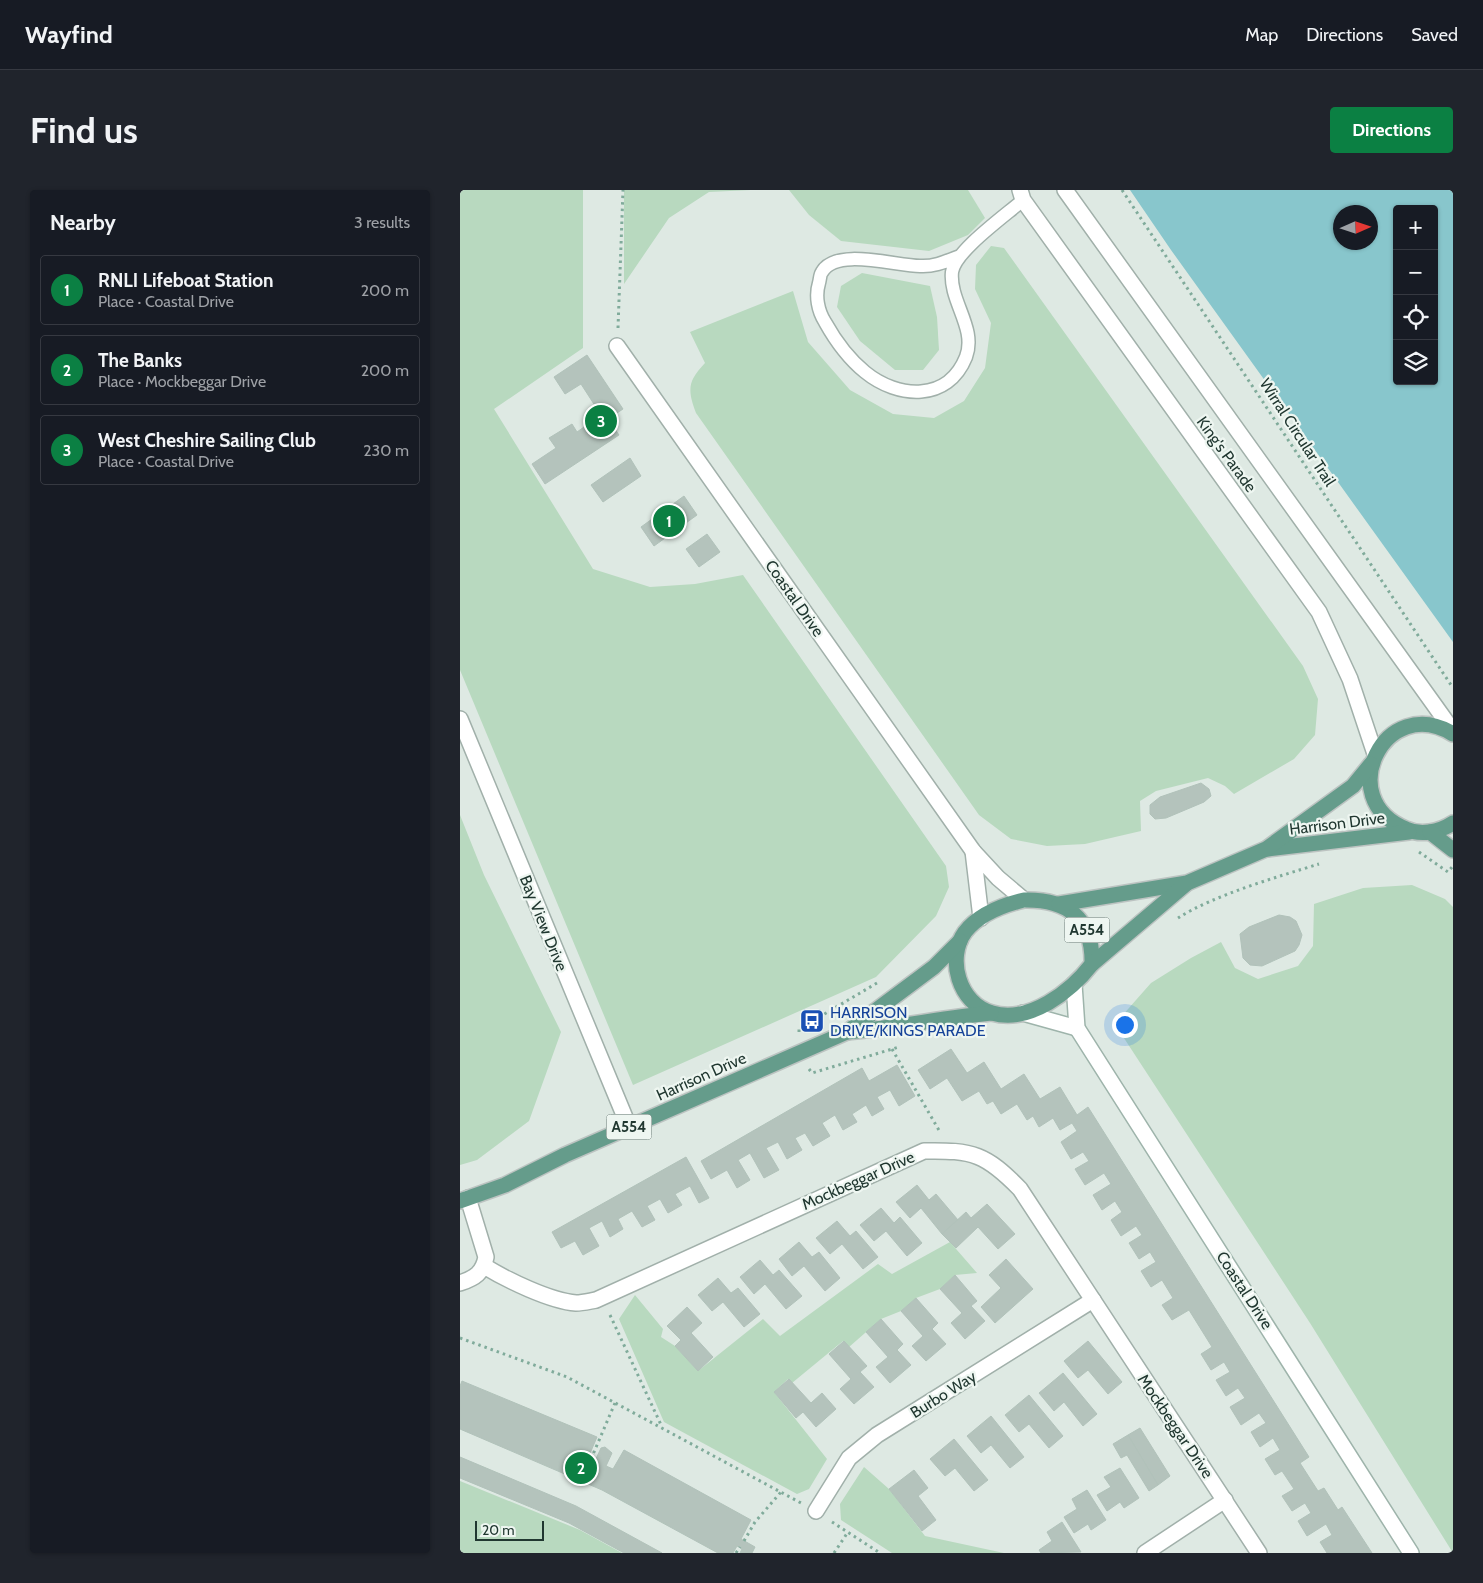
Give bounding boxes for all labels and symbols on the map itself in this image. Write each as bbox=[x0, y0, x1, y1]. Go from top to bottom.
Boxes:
north arrow bbox=[1333, 205, 1378, 250]
street label: Wirral Circular Trail bbox=[1256, 375, 1340, 490]
pin: 3 bbox=[585, 402, 617, 440]
street label: King's Parade bbox=[1193, 413, 1260, 496]
pin: 1 bbox=[653, 502, 685, 540]
street label: Coastal Drive bbox=[761, 556, 828, 640]
street label: Harrison Drive bbox=[1288, 808, 1386, 839]
street label: Bay View Drive bbox=[516, 872, 571, 974]
road number: A554 bbox=[1064, 918, 1110, 942]
place label: HARRISON DRIVE/KINGS PARADE bbox=[830, 1003, 986, 1040]
bus stop icon: HARRISON DRIVE/KINGS PARADE bbox=[799, 1008, 825, 1034]
your location bbox=[1112, 1012, 1138, 1038]
street label: Harrison Drive bbox=[653, 1048, 749, 1105]
road number: A554 bbox=[606, 1114, 652, 1140]
street label: Mockbeggar Drive bbox=[799, 1147, 917, 1214]
street label: Coastal Drive bbox=[1212, 1248, 1277, 1333]
street label: Burbo Way bbox=[907, 1367, 980, 1422]
street label: Mockbeggar Drive bbox=[1134, 1371, 1217, 1482]
pin: 2 bbox=[565, 1449, 597, 1487]
scale bar bbox=[475, 1518, 544, 1541]

